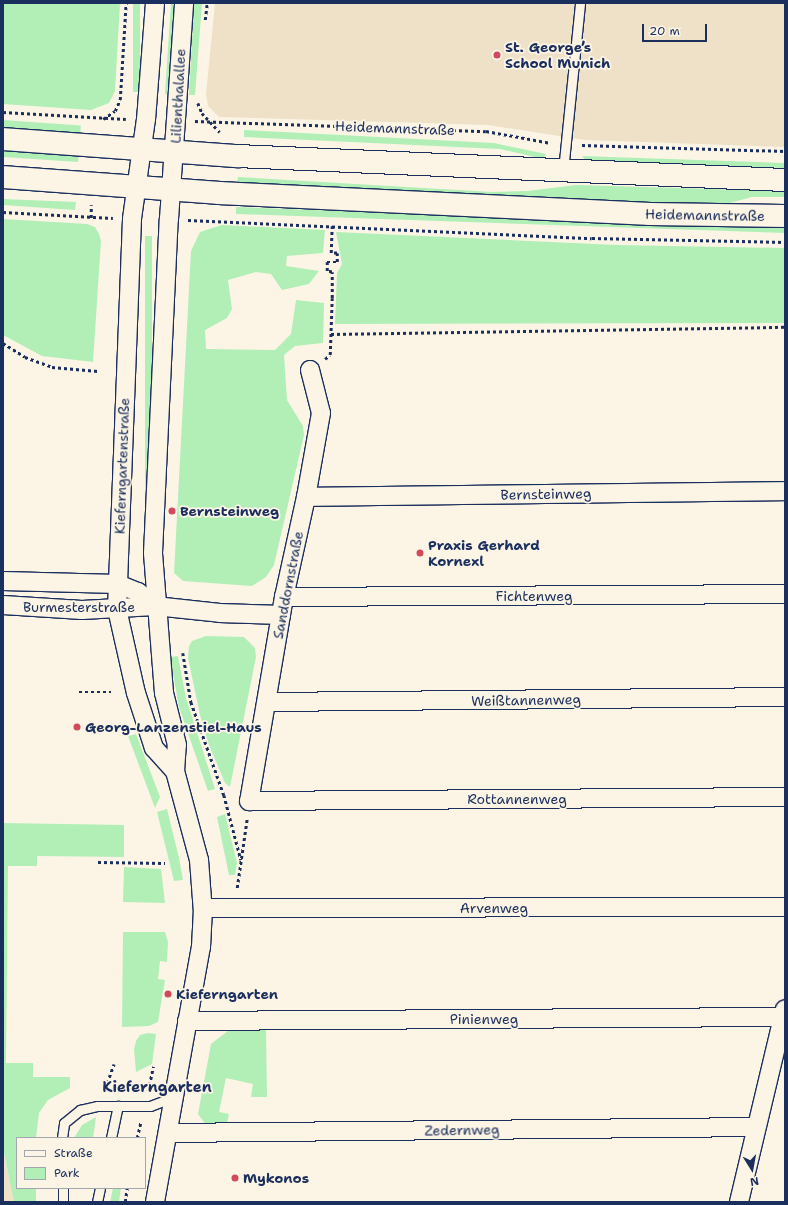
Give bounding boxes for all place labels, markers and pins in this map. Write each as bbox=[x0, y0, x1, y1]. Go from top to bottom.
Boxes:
place label: St. George’s School Munich bbox=[505, 39, 610, 72]
marker: St. George’s School Munich bbox=[492, 50, 502, 60]
place label: Bernsteinweg bbox=[180, 503, 279, 519]
marker: Bernsteinweg bbox=[167, 506, 177, 516]
place label: Praxis Gerhard Kornexl bbox=[428, 537, 540, 570]
marker: Praxis Gerhard Kornexl bbox=[415, 548, 425, 558]
place label: Georg-Lanzenstiel-Haus bbox=[85, 719, 262, 735]
marker: Georg-Lanzenstiel-Haus bbox=[72, 722, 82, 732]
place label: Kieferngarten bbox=[176, 986, 278, 1002]
marker: Kieferngarten bbox=[163, 989, 173, 999]
place label: Mykonos bbox=[243, 1170, 309, 1186]
marker: Mykonos bbox=[230, 1173, 240, 1183]

